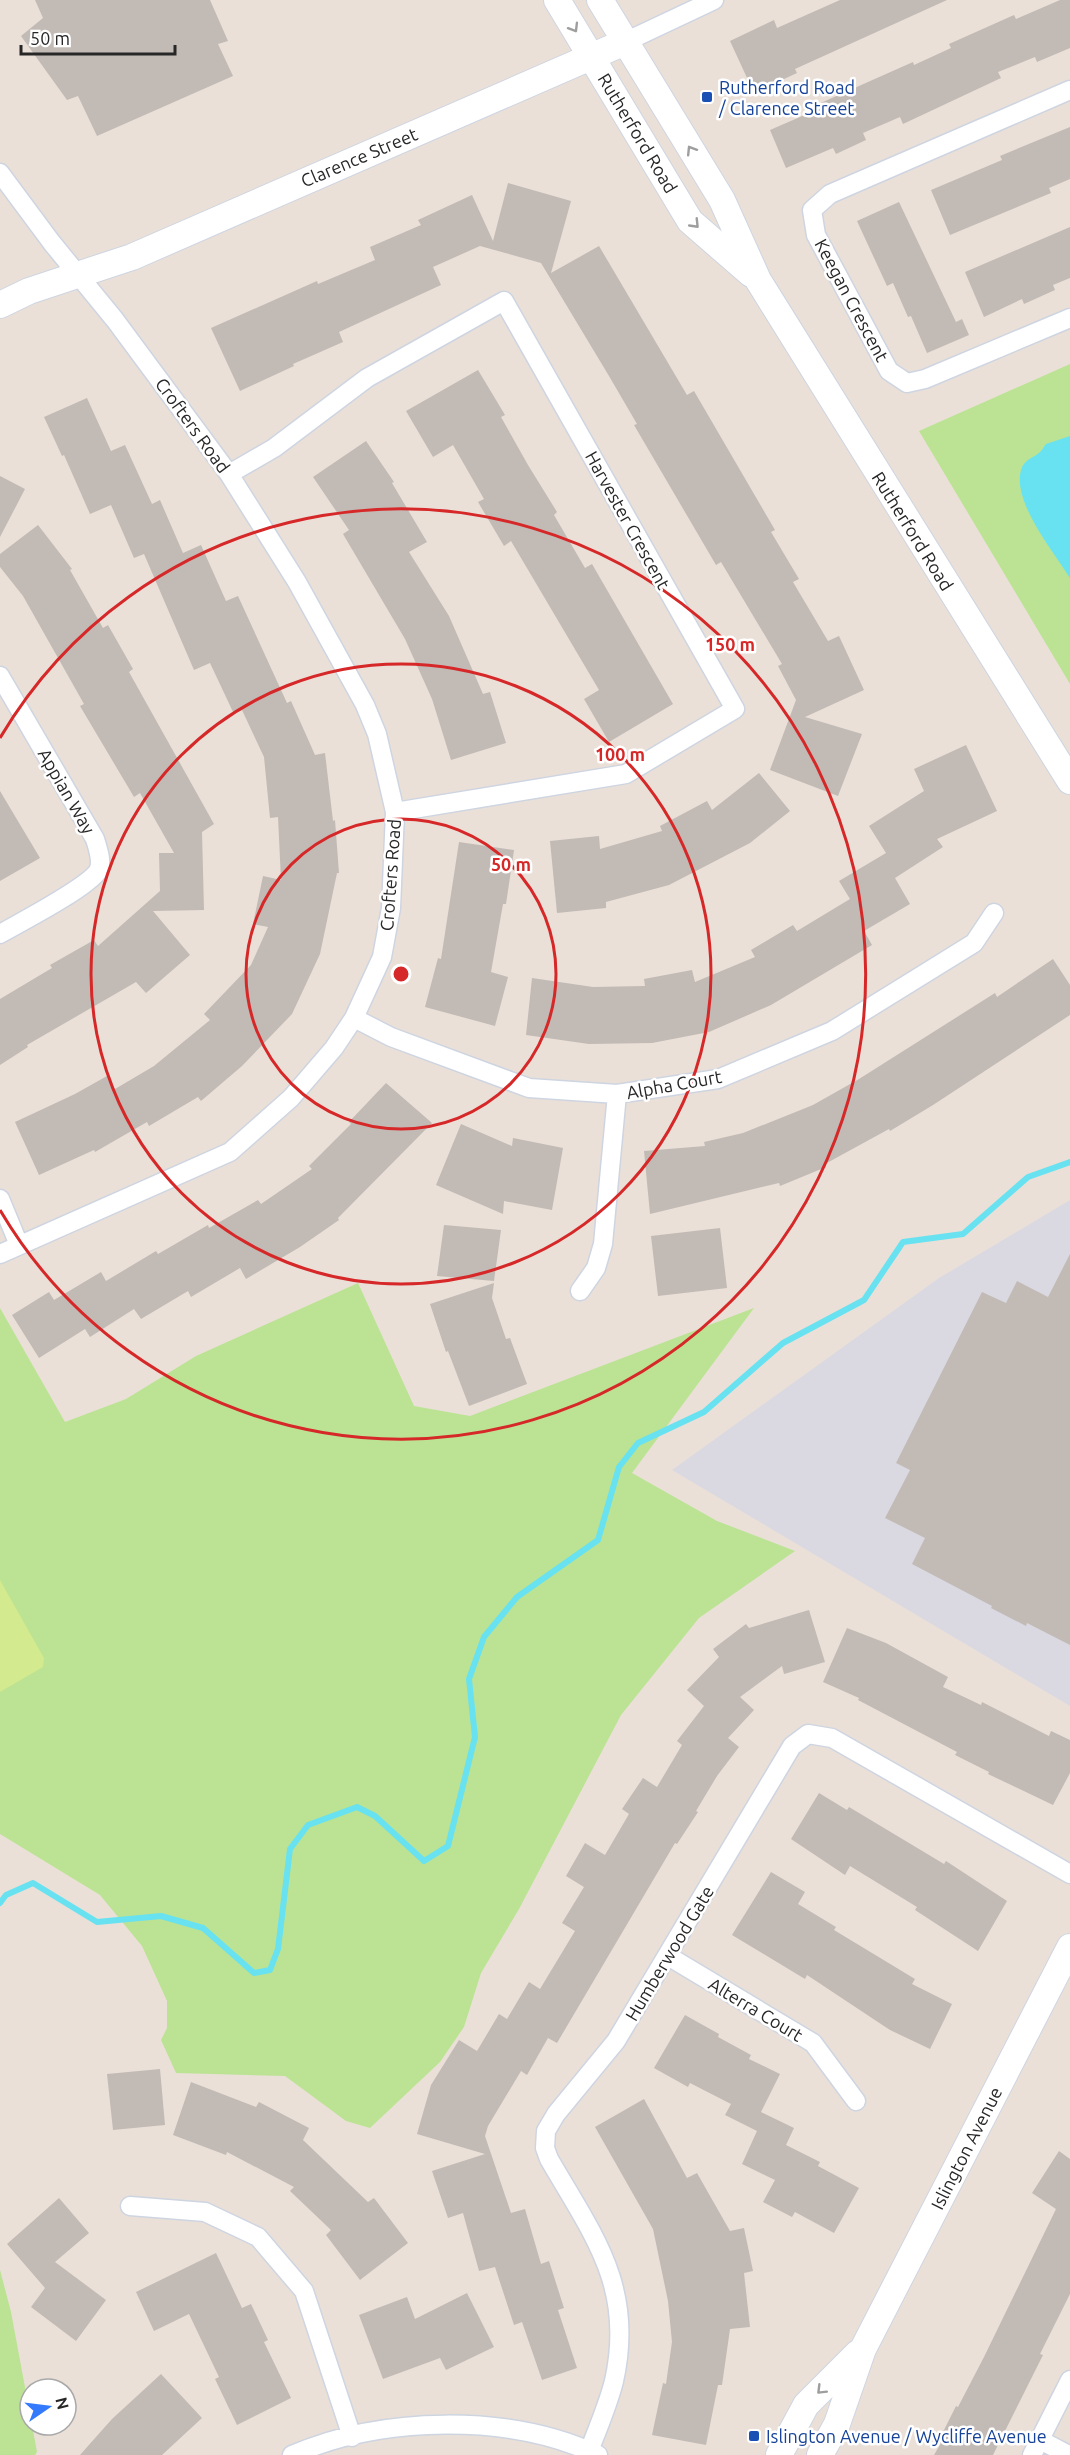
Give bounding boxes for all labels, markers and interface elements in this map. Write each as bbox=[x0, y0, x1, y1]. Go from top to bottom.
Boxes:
scale bar bbox=[21, 18, 176, 56]
one-way arrow bbox=[567, 22, 579, 32]
text: 50 m bbox=[30, 28, 70, 48]
street label: Rutherford Road bbox=[594, 70, 682, 196]
place label: Rutherford Road / Clarence Street bbox=[718, 77, 855, 118]
marker: Rutherford Road / Clarence Street bbox=[700, 90, 714, 104]
street label: Clarence Street bbox=[298, 123, 420, 191]
one-way arrow bbox=[686, 146, 698, 156]
one-way arrow bbox=[687, 216, 698, 227]
street label: Keegan Crescent bbox=[811, 235, 893, 365]
street label: Crofters Road bbox=[152, 374, 234, 476]
street label: Harvester Crescent bbox=[582, 448, 674, 592]
street label: Rutherford Road bbox=[869, 468, 957, 594]
text: 150 m bbox=[705, 634, 755, 654]
text: 100 m bbox=[595, 744, 645, 764]
street label: Appian Way bbox=[35, 745, 100, 837]
street label: Crofters Road bbox=[376, 818, 404, 932]
text: 50 m bbox=[491, 854, 531, 874]
centre of rings bbox=[391, 964, 411, 984]
street label: Alpha Court bbox=[625, 1066, 723, 1102]
street label: Humberwood Gate bbox=[621, 1882, 717, 2024]
street label: Alterra Court bbox=[705, 1973, 807, 2045]
street label: Islington Avenue bbox=[927, 2083, 1005, 2213]
north arrow bbox=[18, 2377, 78, 2437]
one-way arrow bbox=[817, 2383, 827, 2394]
text: N bbox=[52, 2395, 73, 2411]
place label: Islington Avenue / Wycliffe Avenue bbox=[766, 2426, 1047, 2446]
marker: Islington Avenue / Wycliffe Avenue bbox=[747, 2429, 761, 2443]

